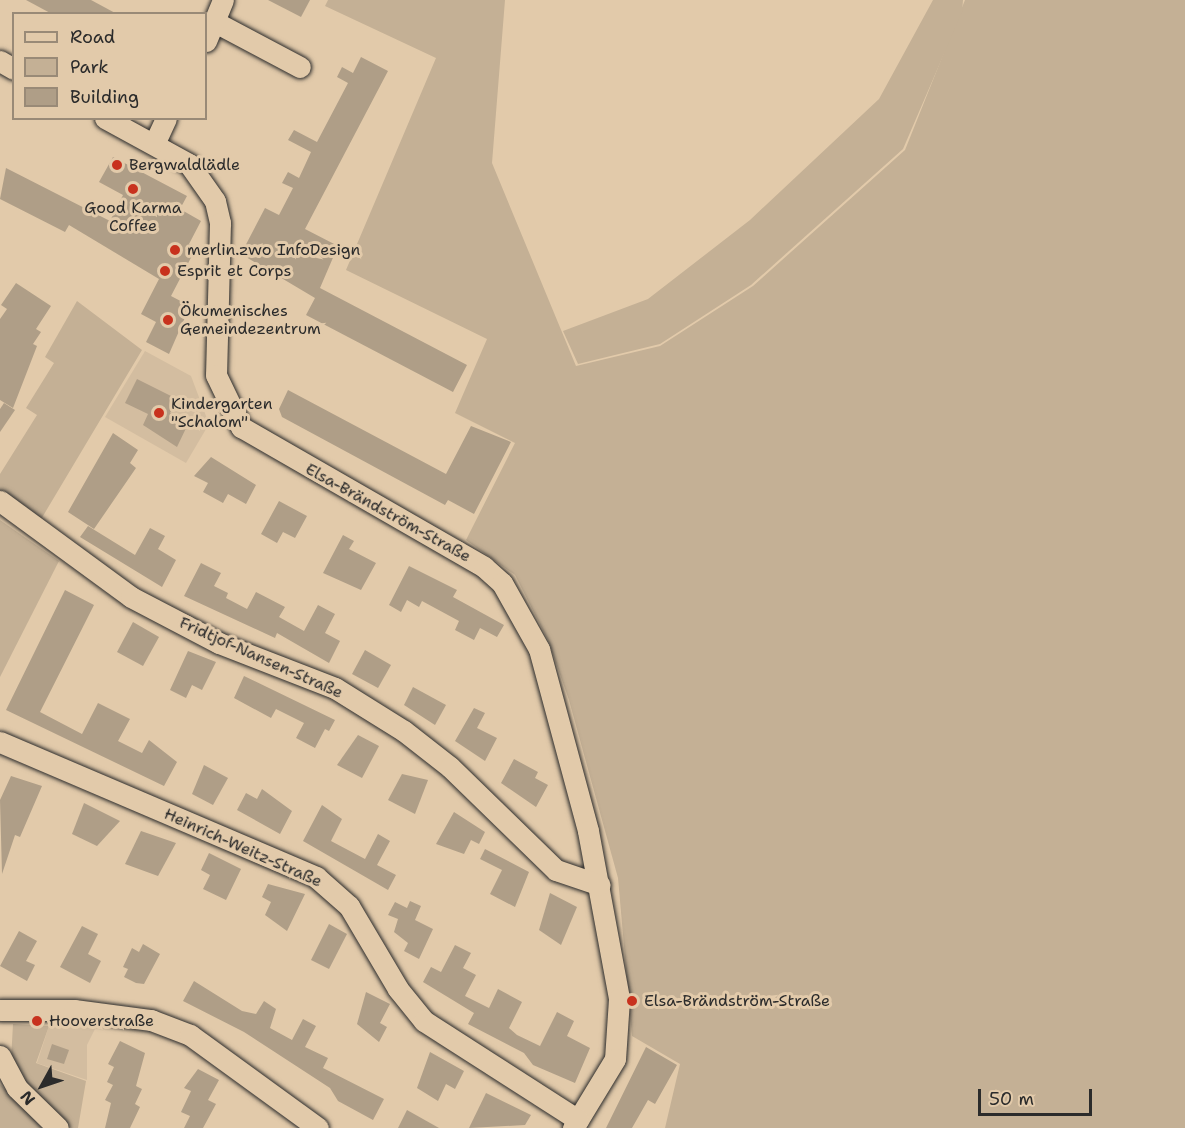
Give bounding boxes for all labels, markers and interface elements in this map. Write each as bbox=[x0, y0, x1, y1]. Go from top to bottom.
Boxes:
legend bbox=[12, 12, 207, 120]
text: Road bbox=[70, 25, 115, 49]
text: Park bbox=[70, 55, 109, 79]
text: Building bbox=[70, 85, 139, 109]
place label: Bergwaldlädle bbox=[129, 155, 240, 175]
marker: Bergwaldlädle bbox=[110, 158, 124, 172]
marker: Good Karma Coffee bbox=[126, 182, 140, 196]
place label: Good Karma Coffee bbox=[84, 198, 182, 236]
place label: merlin.zwo InfoDesign bbox=[187, 240, 360, 260]
marker: merlin.zwo InfoDesign bbox=[168, 243, 182, 257]
place label: Esprit et Corps bbox=[177, 261, 291, 281]
marker: Esprit et Corps bbox=[158, 264, 172, 278]
place label: Ökumenisches Gemeindezentrum bbox=[180, 301, 321, 339]
marker: Ökumenisches Gemeindezentrum bbox=[161, 313, 175, 327]
place label: Kindergarten "Schalom" bbox=[171, 394, 273, 432]
marker: Kindergarten "Schalom" bbox=[152, 406, 166, 420]
street label: Elsa-Brändström-Straße bbox=[302, 459, 474, 567]
street label: Fridtjof-Nansen-Straße bbox=[176, 613, 346, 703]
street label: Heinrich-Weitz-Straße bbox=[161, 804, 325, 892]
place label: Elsa-Brändström-Straße bbox=[644, 991, 830, 1011]
marker: Elsa-Brändström-Straße bbox=[625, 994, 639, 1008]
place label: Hooverstraße bbox=[49, 1011, 154, 1031]
marker: Hooverstraße bbox=[30, 1014, 44, 1028]
north arrow bbox=[12, 1056, 72, 1116]
scale bar bbox=[981, 1077, 1095, 1115]
text: N bbox=[16, 1086, 40, 1110]
text: 50 m bbox=[989, 1087, 1034, 1111]

